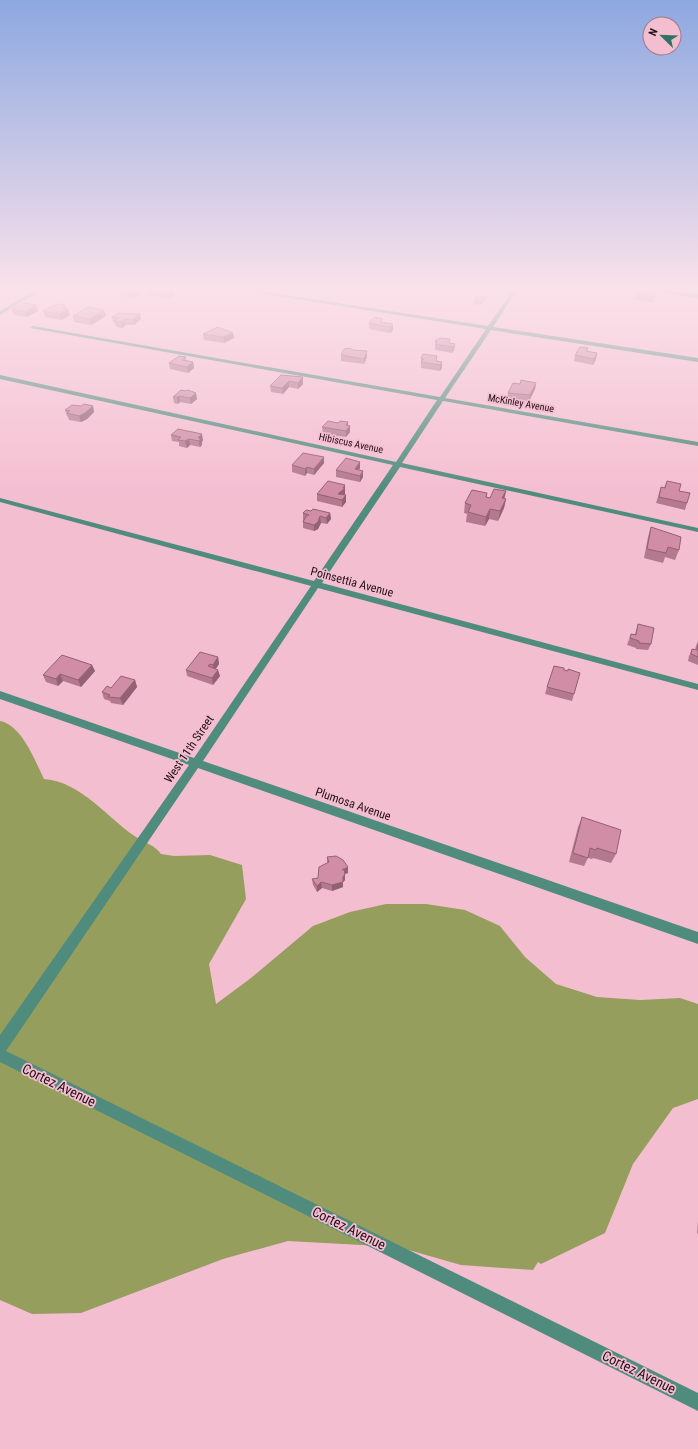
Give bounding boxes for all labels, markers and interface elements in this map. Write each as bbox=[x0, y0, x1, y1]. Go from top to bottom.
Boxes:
north arrow bbox=[642, 16, 682, 56]
text: N bbox=[646, 26, 661, 38]
street label: McKinley Avenue bbox=[487, 392, 555, 414]
street label: Hibiscus Avenue bbox=[318, 431, 384, 455]
street label: Poinsettia Avenue bbox=[309, 564, 395, 600]
street label: West 11th Street bbox=[161, 712, 217, 785]
street label: Plumosa Avenue bbox=[313, 785, 393, 824]
street label: Cortez Avenue bbox=[20, 1060, 99, 1110]
street label: Cortez Avenue bbox=[310, 1203, 389, 1253]
street label: Cortez Avenue bbox=[600, 1347, 679, 1397]

